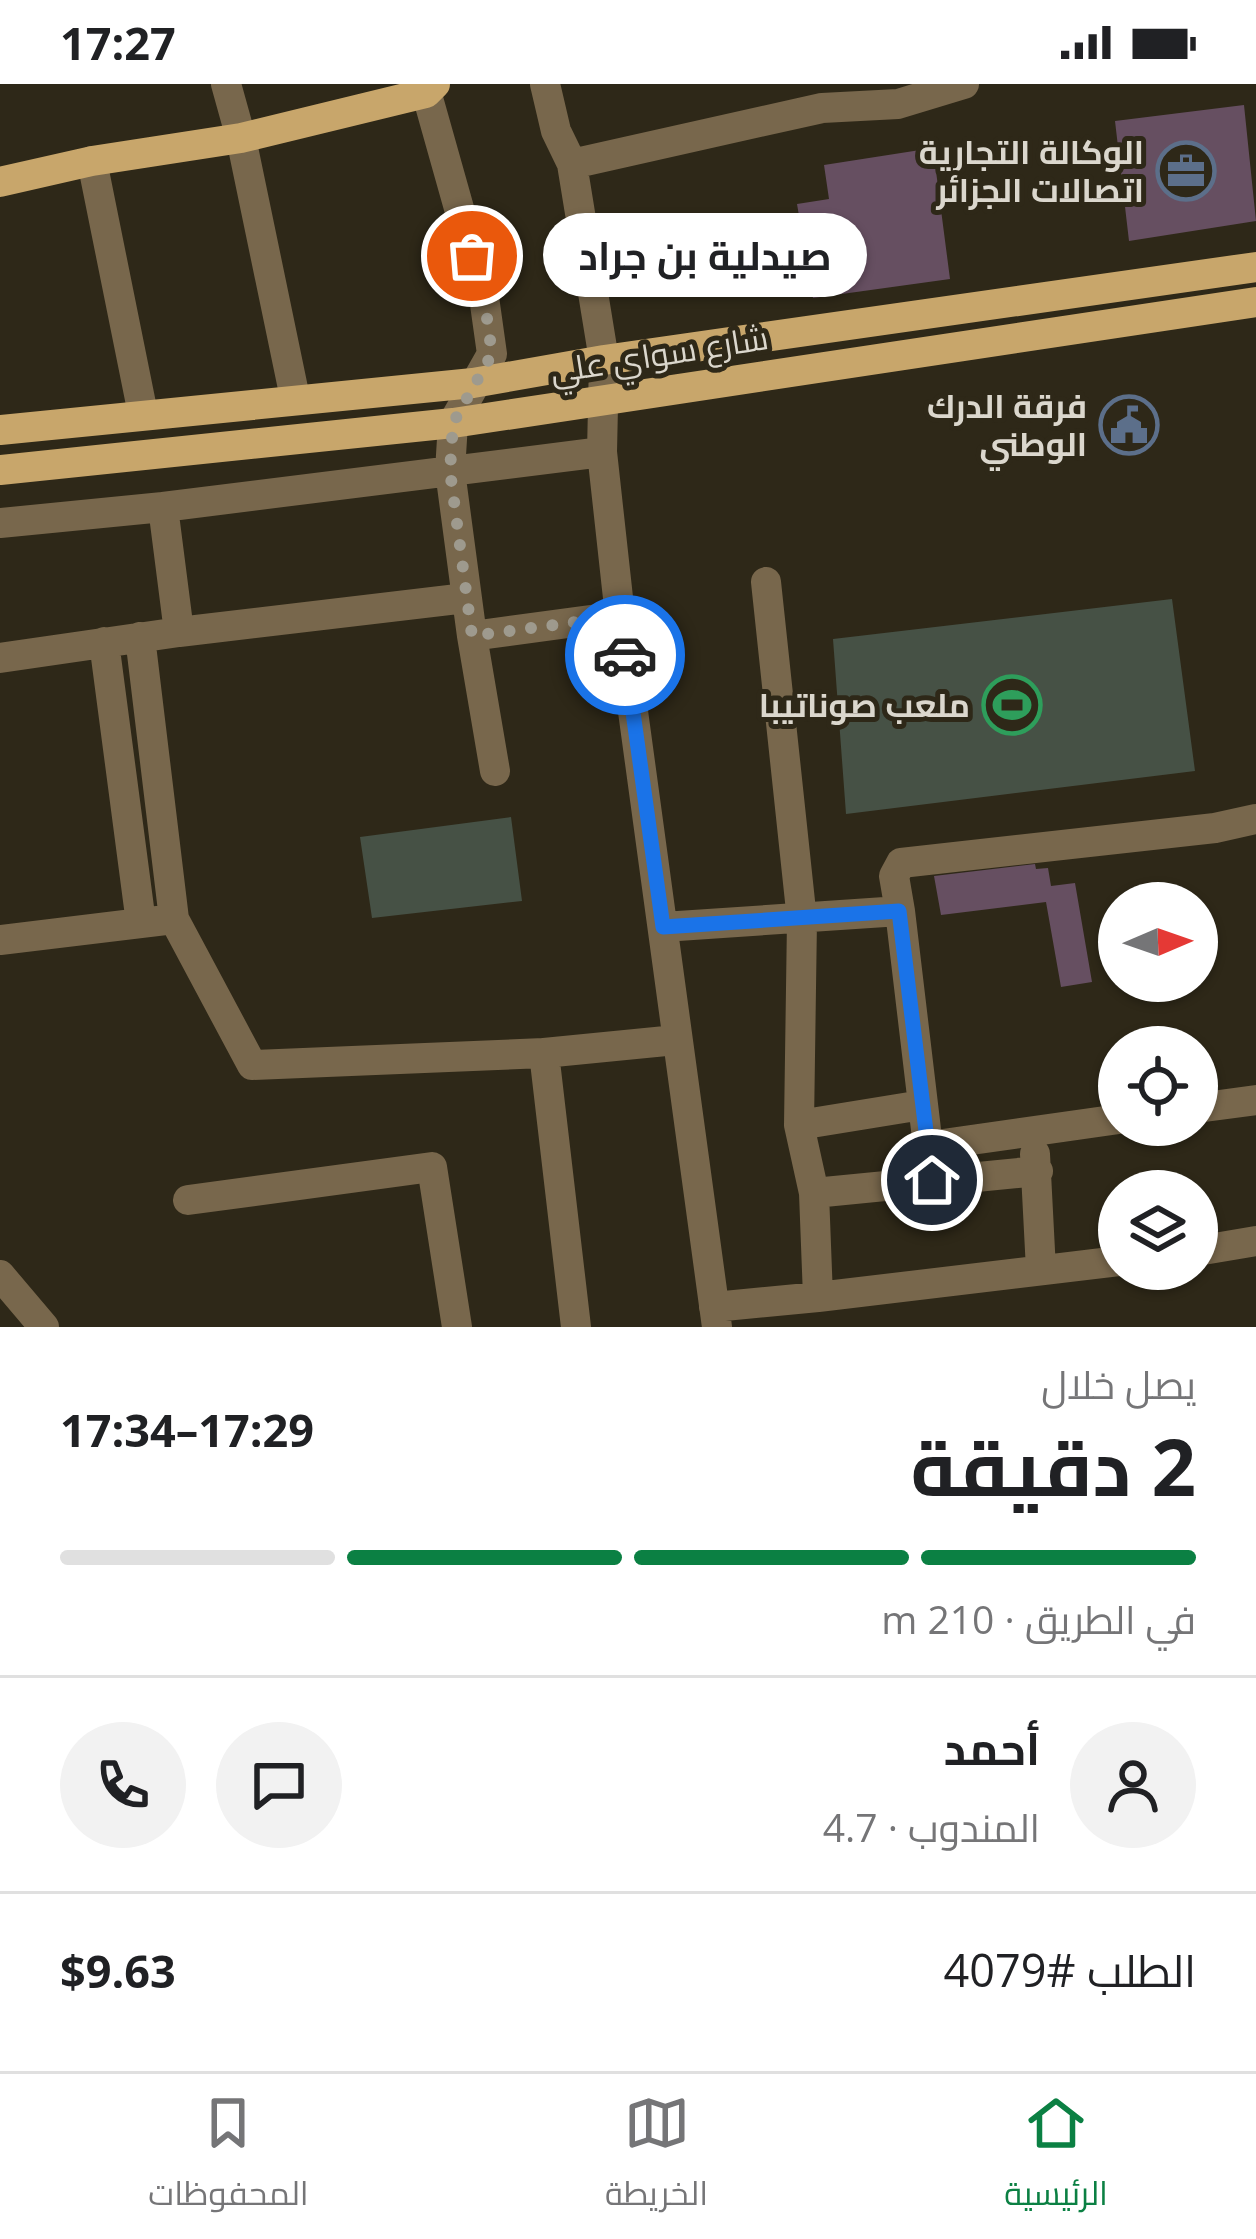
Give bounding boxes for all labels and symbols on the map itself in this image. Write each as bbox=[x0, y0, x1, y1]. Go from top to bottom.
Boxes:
place label: الوكالة التجارية اتصالات الجزائر bbox=[919, 129, 1144, 212]
office icon: الوكالة التجارية اتصالات الجزائر bbox=[1155, 140, 1217, 202]
pin bbox=[421, 205, 523, 307]
callout: صيدلية بن جراد bbox=[544, 214, 868, 298]
street label: شارع سواي علي bbox=[547, 314, 772, 397]
place label: فرقة الدرك الوطني bbox=[927, 383, 1087, 471]
public building icon: فرقة الدرك الوطني bbox=[1098, 394, 1160, 456]
courier bbox=[565, 595, 685, 715]
sports icon: ملعب صوناتيبا bbox=[981, 674, 1043, 736]
place label: ملعب صوناتيبا bbox=[759, 682, 970, 727]
north arrow bbox=[1098, 882, 1218, 1002]
pin bbox=[881, 1129, 983, 1231]

